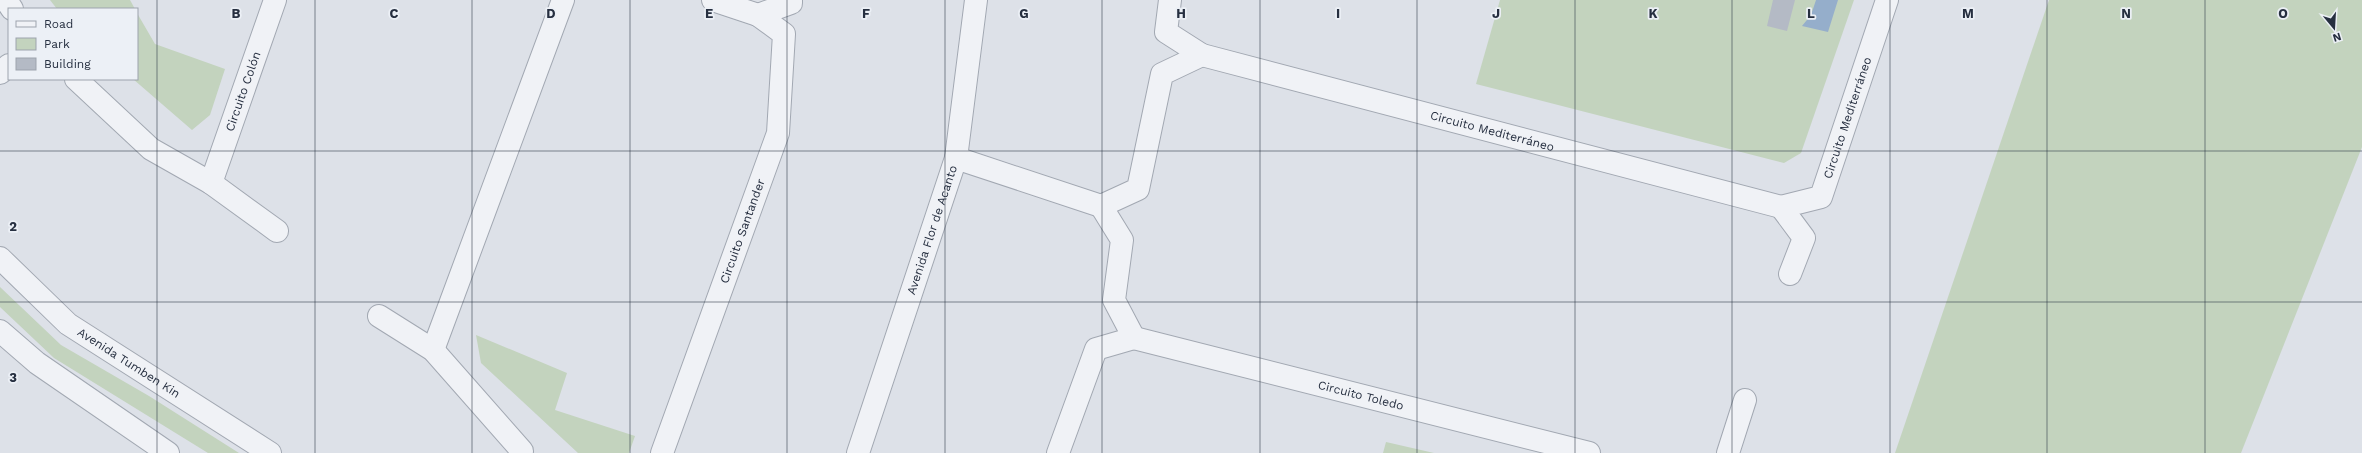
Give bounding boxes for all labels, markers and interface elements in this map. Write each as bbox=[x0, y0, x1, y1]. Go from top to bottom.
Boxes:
text: B bbox=[232, 6, 241, 21]
text: C bbox=[390, 6, 399, 21]
text: D bbox=[546, 6, 556, 21]
text: E bbox=[705, 6, 713, 21]
text: F bbox=[862, 6, 870, 21]
text: G bbox=[1019, 6, 1029, 21]
text: H bbox=[1176, 6, 1186, 21]
text: I bbox=[1336, 6, 1340, 21]
text: J bbox=[1492, 6, 1500, 21]
text: K bbox=[1648, 6, 1658, 21]
text: L bbox=[1807, 6, 1815, 21]
text: M bbox=[1962, 6, 1974, 21]
text: N bbox=[2121, 6, 2131, 21]
text: O bbox=[2278, 6, 2288, 21]
legend bbox=[8, 8, 138, 80]
north arrow bbox=[2314, 8, 2354, 48]
text: Road bbox=[44, 17, 73, 31]
text: N bbox=[2331, 30, 2343, 44]
text: Park bbox=[44, 37, 70, 51]
street label: Circuito Colón bbox=[223, 50, 263, 133]
street label: Circuito Mediterráneo bbox=[1821, 55, 1874, 181]
text: Building bbox=[44, 57, 91, 71]
street label: Circuito Mediterráneo bbox=[1429, 108, 1556, 154]
street label: Avenida Flor de Acanto bbox=[904, 163, 960, 296]
street label: Circuito Santander bbox=[717, 177, 768, 285]
text: 2 bbox=[9, 219, 17, 234]
street label: Avenida Tumben Kin bbox=[75, 325, 183, 401]
text: 3 bbox=[9, 370, 17, 385]
street label: Circuito Toledo bbox=[1316, 378, 1405, 413]

